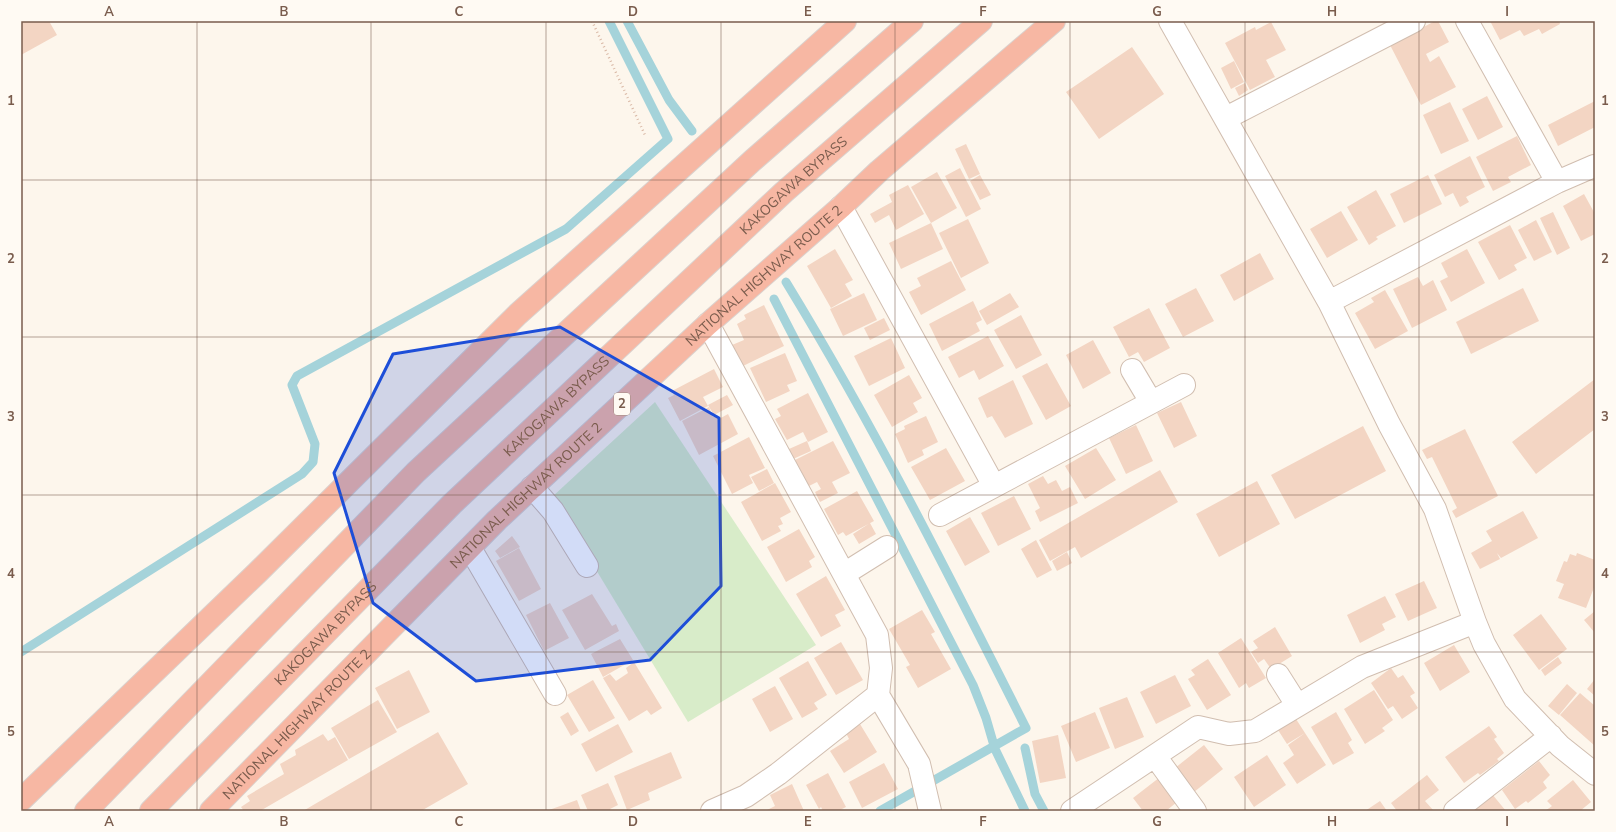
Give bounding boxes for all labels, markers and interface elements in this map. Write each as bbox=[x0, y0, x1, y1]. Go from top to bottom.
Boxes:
text: A bbox=[104, 3, 114, 21]
text: B bbox=[280, 3, 289, 21]
text: C bbox=[455, 3, 464, 21]
text: D bbox=[628, 3, 638, 21]
text: E bbox=[804, 3, 812, 21]
text: F bbox=[979, 3, 987, 21]
text: G bbox=[1152, 3, 1162, 21]
text: H bbox=[1327, 3, 1337, 21]
text: I bbox=[1505, 3, 1509, 21]
text: 1 bbox=[7, 92, 15, 110]
text: 1 bbox=[1601, 92, 1609, 110]
street label: KAKOGAWA BYPASS bbox=[735, 132, 852, 239]
street label: NATIONAL HIGHWAY ROUTE 2 bbox=[681, 201, 846, 350]
text: 2 bbox=[7, 250, 15, 268]
text: 2 bbox=[1601, 250, 1609, 268]
street label: KAKOGAWA BYPASS bbox=[499, 351, 614, 461]
road number: 2 bbox=[614, 393, 630, 415]
text: 3 bbox=[7, 408, 15, 426]
text: 3 bbox=[1601, 408, 1609, 426]
street label: NATIONAL HIGHWAY ROUTE 2 bbox=[445, 418, 606, 572]
text: 4 bbox=[7, 565, 15, 583]
text: 4 bbox=[1601, 565, 1609, 583]
street label: KAKOGAWA BYPASS bbox=[270, 577, 381, 689]
street label: NATIONAL HIGHWAY ROUTE 2 bbox=[218, 645, 375, 803]
text: 5 bbox=[7, 723, 15, 741]
text: 5 bbox=[1601, 723, 1609, 741]
text: A bbox=[104, 813, 114, 831]
text: B bbox=[280, 813, 289, 831]
text: C bbox=[455, 813, 464, 831]
text: D bbox=[628, 813, 638, 831]
text: E bbox=[804, 813, 812, 831]
text: F bbox=[979, 813, 987, 831]
text: G bbox=[1152, 813, 1162, 831]
text: H bbox=[1327, 813, 1337, 831]
text: I bbox=[1505, 813, 1509, 831]

